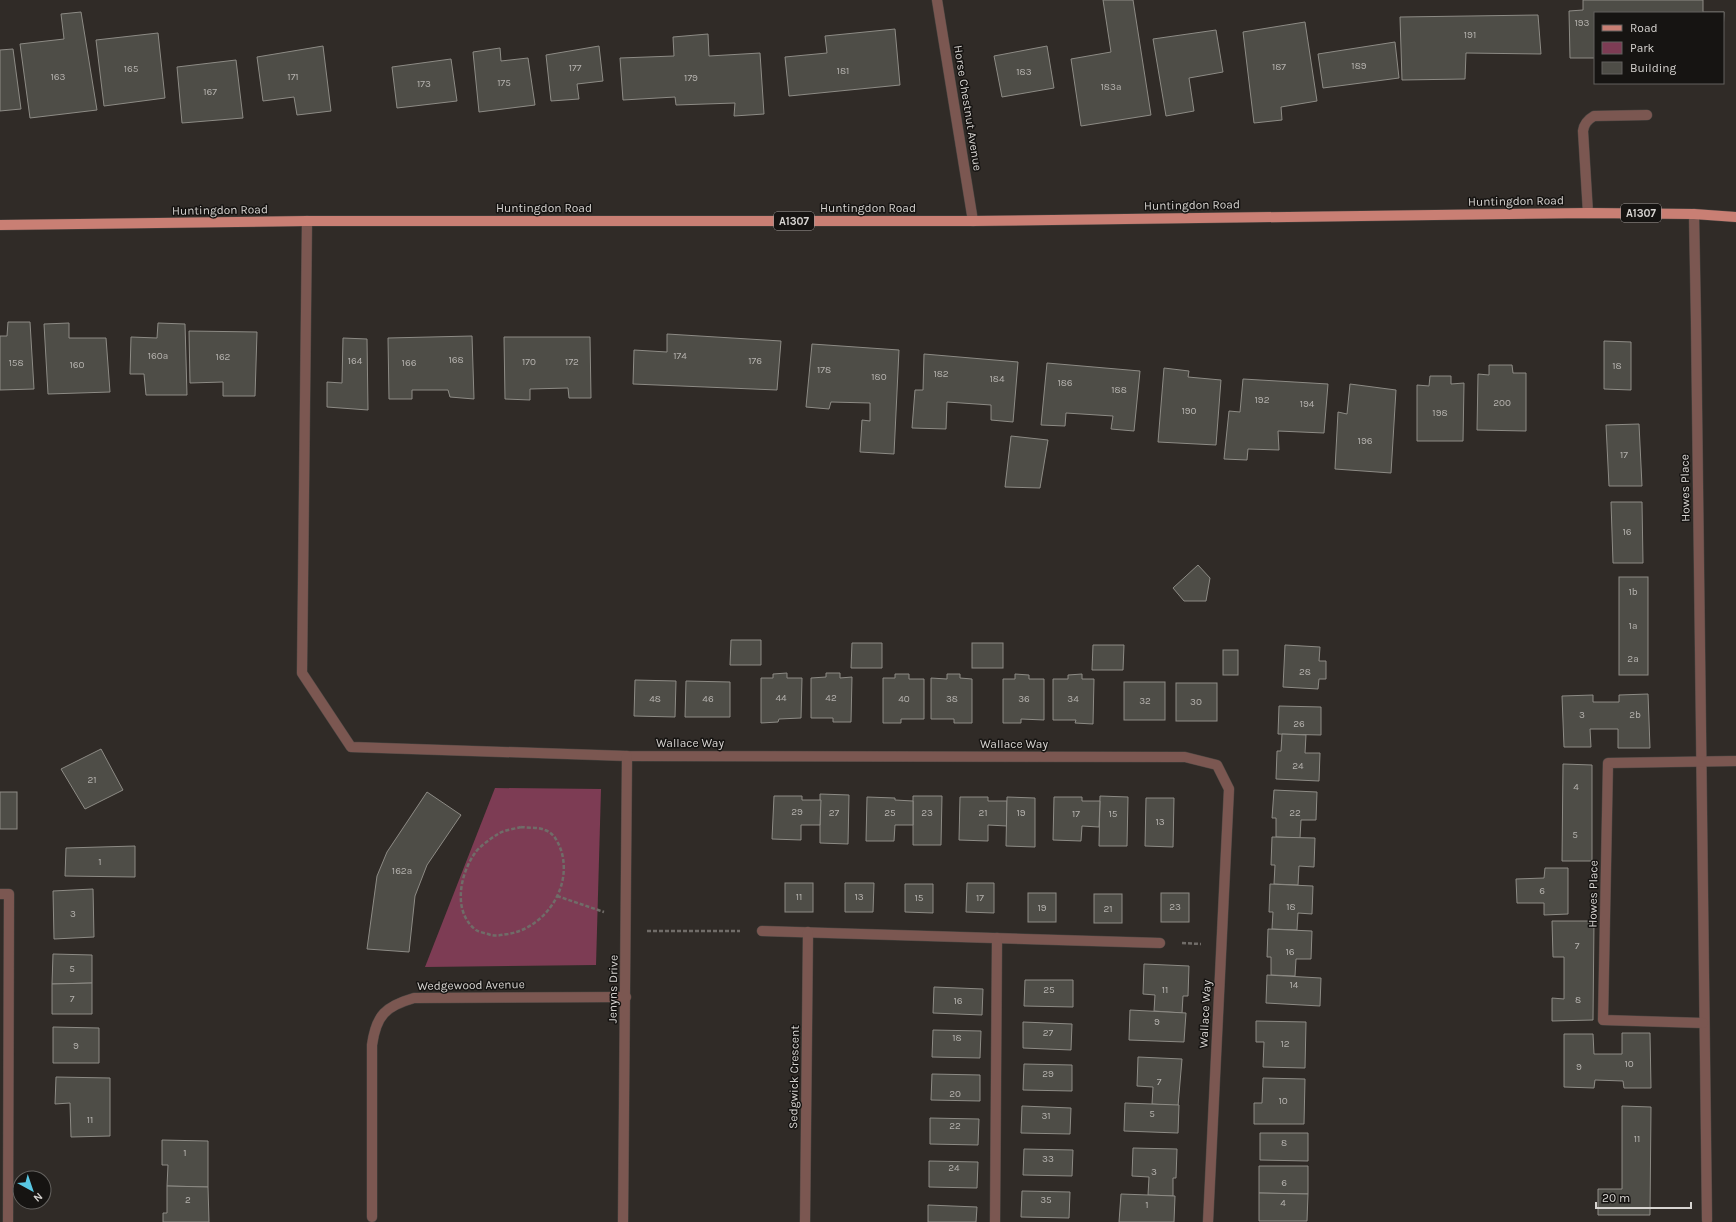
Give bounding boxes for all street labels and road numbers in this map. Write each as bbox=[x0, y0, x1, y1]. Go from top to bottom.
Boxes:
street label: Horse Chestnut Avenue bbox=[951, 44, 985, 172]
street label: Huntingdon Road bbox=[1468, 193, 1564, 209]
street label: Huntingdon Road bbox=[1144, 197, 1240, 213]
street label: Huntingdon Road bbox=[496, 201, 592, 215]
street label: Huntingdon Road bbox=[820, 201, 916, 215]
street label: Huntingdon Road bbox=[172, 202, 268, 218]
road number: A1307 bbox=[1621, 204, 1661, 222]
road number: A1307 bbox=[774, 212, 814, 230]
street label: Howes Place bbox=[1677, 454, 1693, 522]
street label: Wallace Way bbox=[656, 736, 724, 750]
street label: Wallace Way bbox=[980, 737, 1048, 751]
street label: Howes Place bbox=[1585, 860, 1601, 928]
street label: Jenyns Drive bbox=[605, 955, 621, 1023]
street label: Wedgewood Avenue bbox=[417, 977, 525, 993]
street label: Wallace Way bbox=[1196, 979, 1214, 1048]
street label: Sedgwick Crescent bbox=[786, 1025, 802, 1129]

